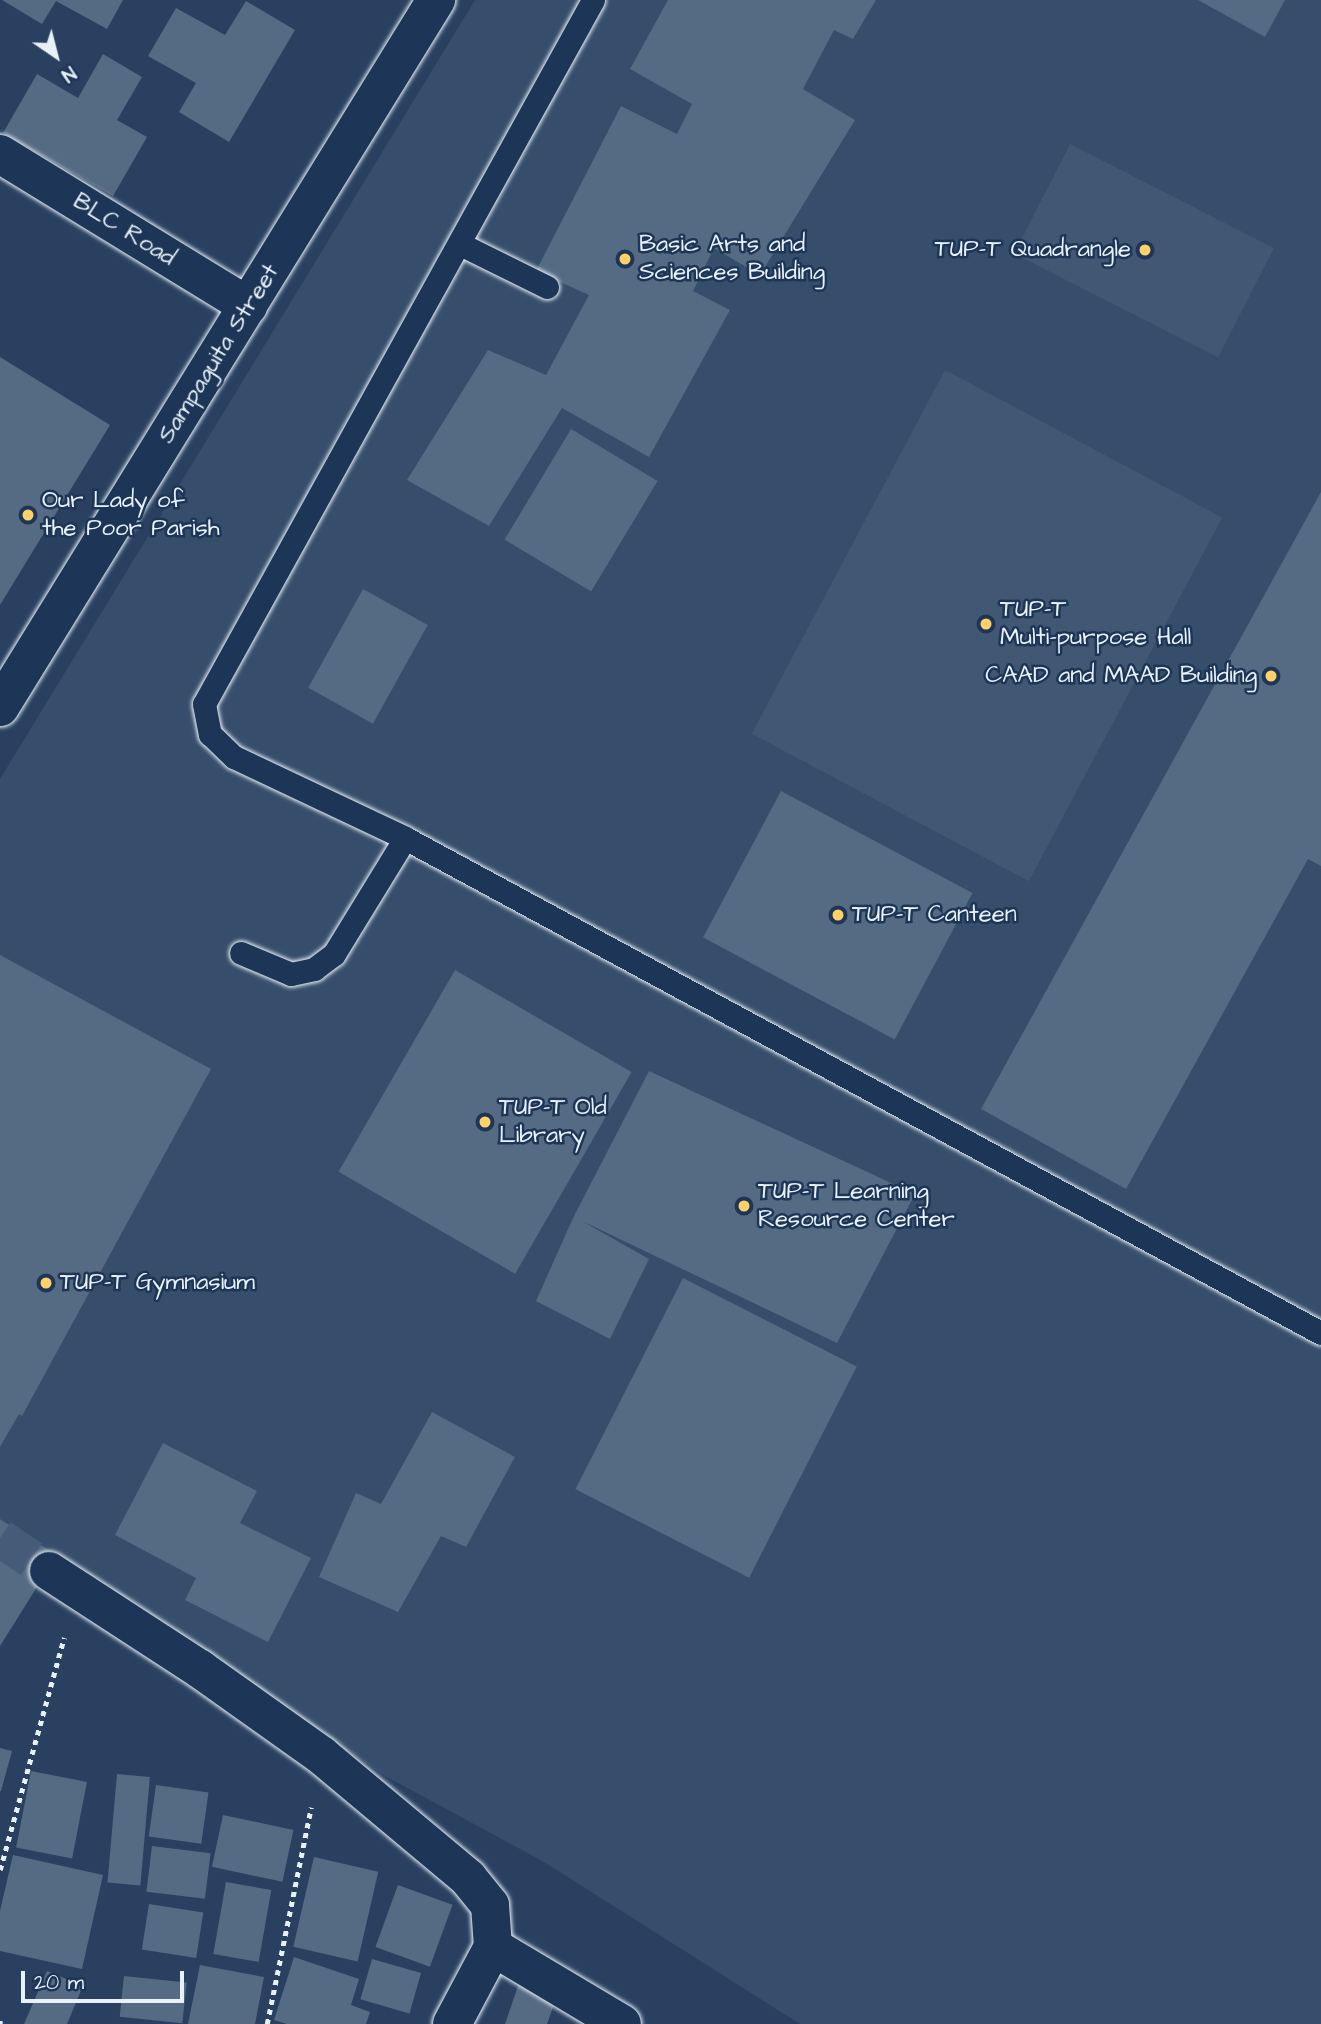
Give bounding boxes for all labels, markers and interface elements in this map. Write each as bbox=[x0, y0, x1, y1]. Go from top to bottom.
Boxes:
north arrow bbox=[21, 21, 91, 91]
text: N bbox=[56, 59, 81, 88]
street label: BLC Road bbox=[67, 187, 181, 273]
place label: Basic Arts and Sciences Building bbox=[639, 231, 825, 287]
place label: TUP-T Quadrangle bbox=[935, 236, 1131, 264]
marker: TUP-T Quadrangle bbox=[1137, 242, 1153, 258]
marker: Basic Arts and Sciences Building bbox=[617, 251, 633, 267]
street label: Sampaguita Street bbox=[152, 259, 286, 449]
place label: Our Lady of the Poor Parish bbox=[42, 487, 220, 543]
marker: Our Lady of the Poor Parish bbox=[20, 507, 36, 523]
place label: TUP-T Multi-purpose Hall bbox=[1000, 596, 1191, 652]
marker: TUP-T Multi-purpose Hall bbox=[978, 616, 994, 632]
place label: CAAD and MAAD Building bbox=[985, 662, 1257, 690]
marker: CAAD and MAAD Building bbox=[1263, 668, 1279, 684]
place label: TUP-T Canteen bbox=[852, 901, 1017, 929]
marker: TUP-T Canteen bbox=[830, 907, 846, 923]
place label: TUP-T Old Library bbox=[499, 1094, 607, 1150]
marker: TUP-T Old Library bbox=[477, 1114, 493, 1130]
place label: TUP-T Learning Resource Center bbox=[758, 1178, 955, 1234]
marker: TUP-T Learning Resource Center bbox=[736, 1198, 752, 1214]
place label: TUP-T Gymnasium bbox=[60, 1269, 255, 1297]
marker: TUP-T Gymnasium bbox=[38, 1275, 54, 1291]
scale bar bbox=[24, 1958, 187, 2002]
text: 20 m bbox=[34, 1968, 84, 1997]

